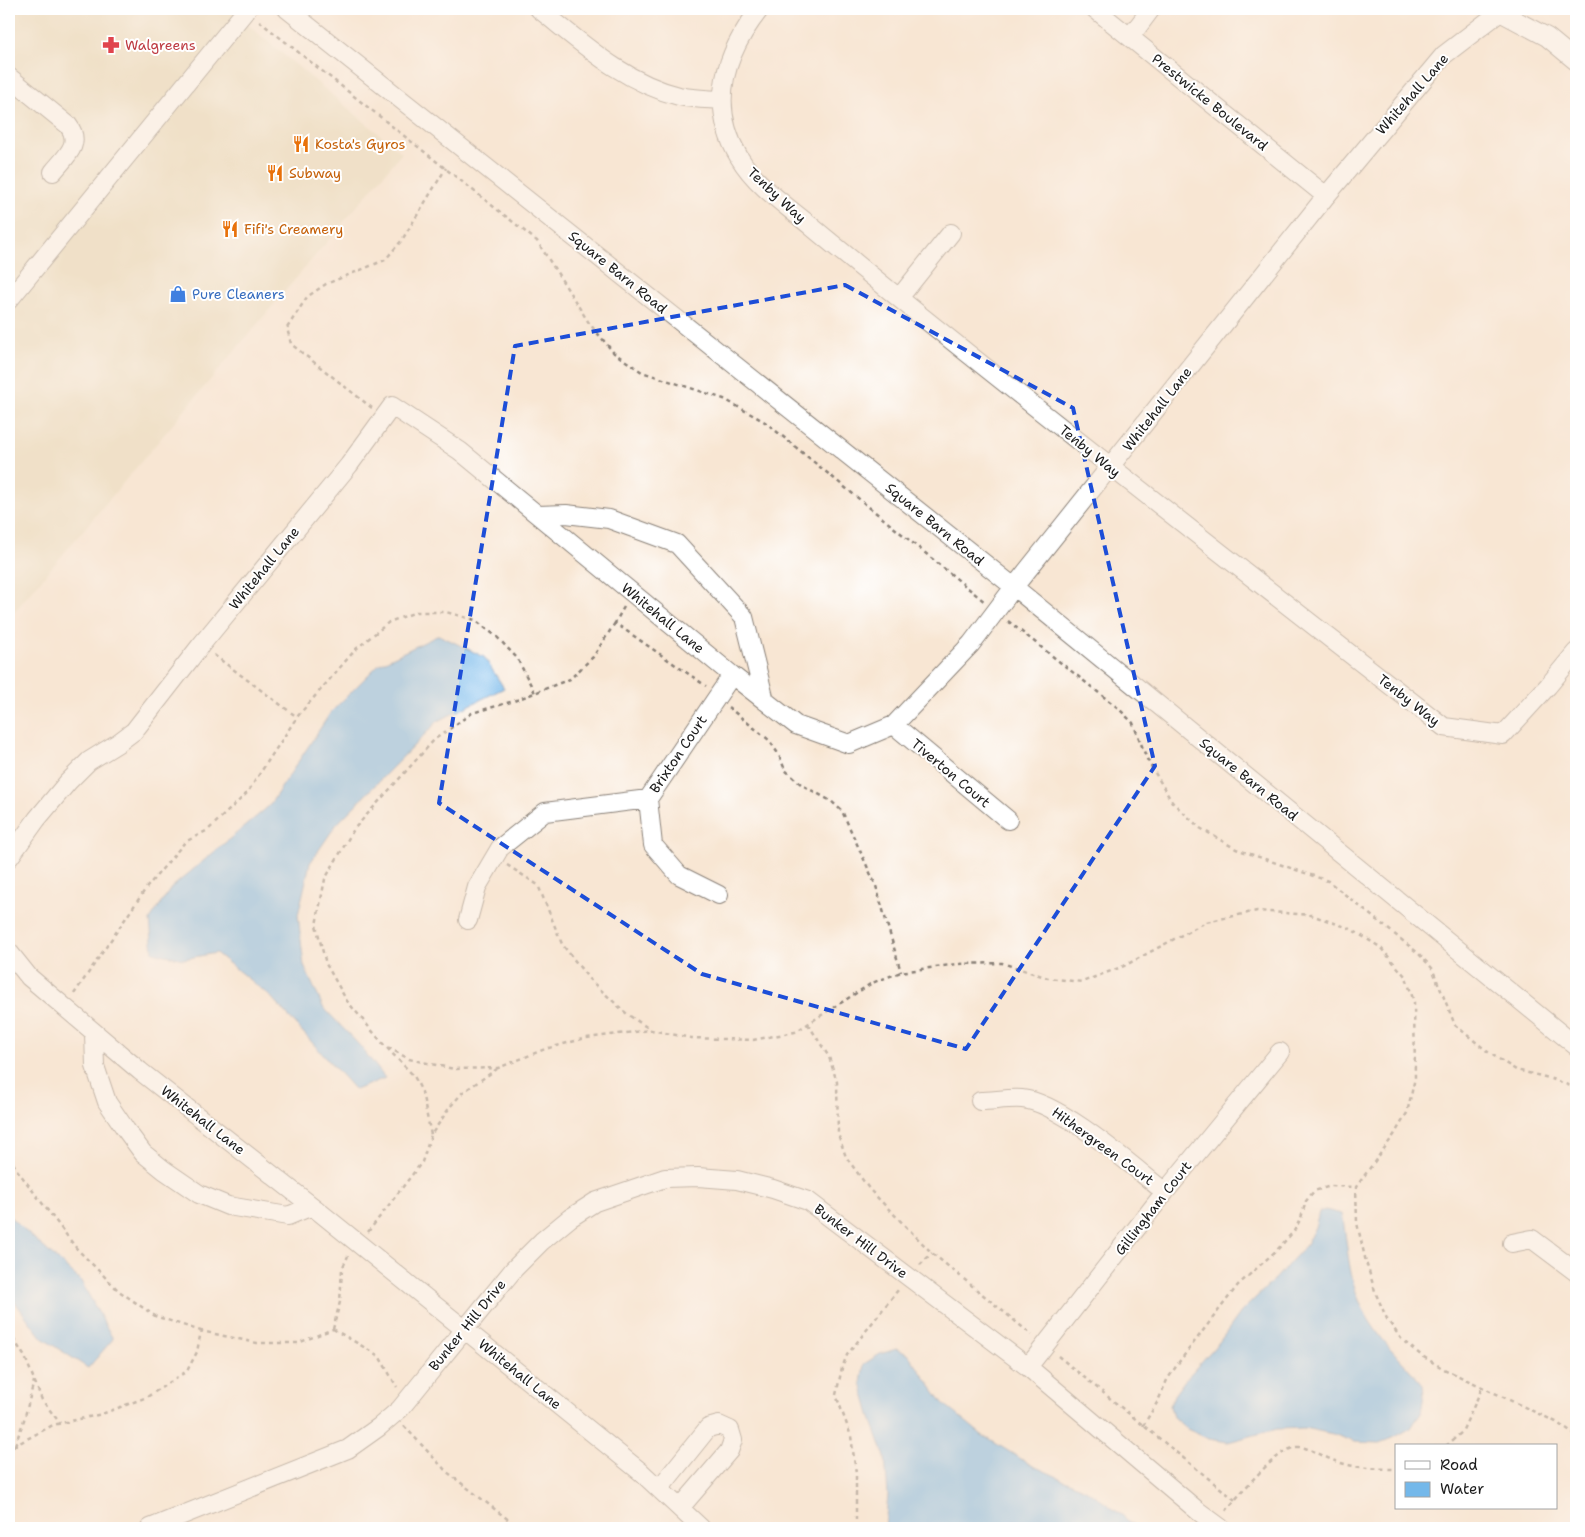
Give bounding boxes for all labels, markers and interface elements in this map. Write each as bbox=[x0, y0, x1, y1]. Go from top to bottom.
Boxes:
pharmacy icon: Walgreens bbox=[101, 35, 121, 55]
place label: Walgreens bbox=[125, 36, 196, 54]
street label: Prestwicke Boulevard bbox=[1148, 50, 1272, 154]
street label: Whitehall Lane bbox=[1372, 50, 1452, 138]
restaurant icon: Kosta's Gyros bbox=[291, 134, 311, 154]
place label: Kosta's Gyros bbox=[315, 135, 406, 153]
restaurant icon: Subway bbox=[265, 163, 285, 183]
street label: Tenby Way bbox=[744, 163, 810, 227]
place label: Subway bbox=[289, 164, 341, 182]
restaurant icon: Fifi's Creamery bbox=[220, 219, 240, 239]
place label: Fifi's Creamery bbox=[244, 220, 343, 238]
street label: Square Barn Road bbox=[565, 227, 671, 317]
shop icon: Pure Cleaners bbox=[168, 284, 188, 304]
place label: Pure Cleaners bbox=[192, 285, 285, 303]
street label: Whitehall Lane bbox=[1118, 363, 1196, 455]
street label: Tenby Way bbox=[1056, 421, 1124, 481]
street label: Square Barn Road bbox=[882, 479, 988, 569]
street label: Whitehall Lane bbox=[225, 523, 303, 613]
street label: Whitehall Lane bbox=[618, 579, 708, 657]
street label: Tenby Way bbox=[1374, 670, 1444, 730]
street label: Brixton Court bbox=[645, 712, 711, 796]
street label: Square Barn Road bbox=[1196, 734, 1302, 824]
street label: Tiverton Court bbox=[908, 735, 994, 811]
street label: Whitehall Lane bbox=[157, 1081, 249, 1159]
street label: Hithergreen Court bbox=[1048, 1103, 1158, 1189]
street label: Gillingham Court bbox=[1111, 1157, 1195, 1259]
street label: Bunker Hill Drive bbox=[811, 1200, 912, 1282]
street label: Bunker Hill Drive bbox=[425, 1275, 510, 1375]
street label: Whitehall Lane bbox=[475, 1335, 565, 1413]
legend bbox=[1395, 1444, 1558, 1510]
text: Road bbox=[1440, 1455, 1478, 1475]
text: Water bbox=[1440, 1479, 1484, 1499]

